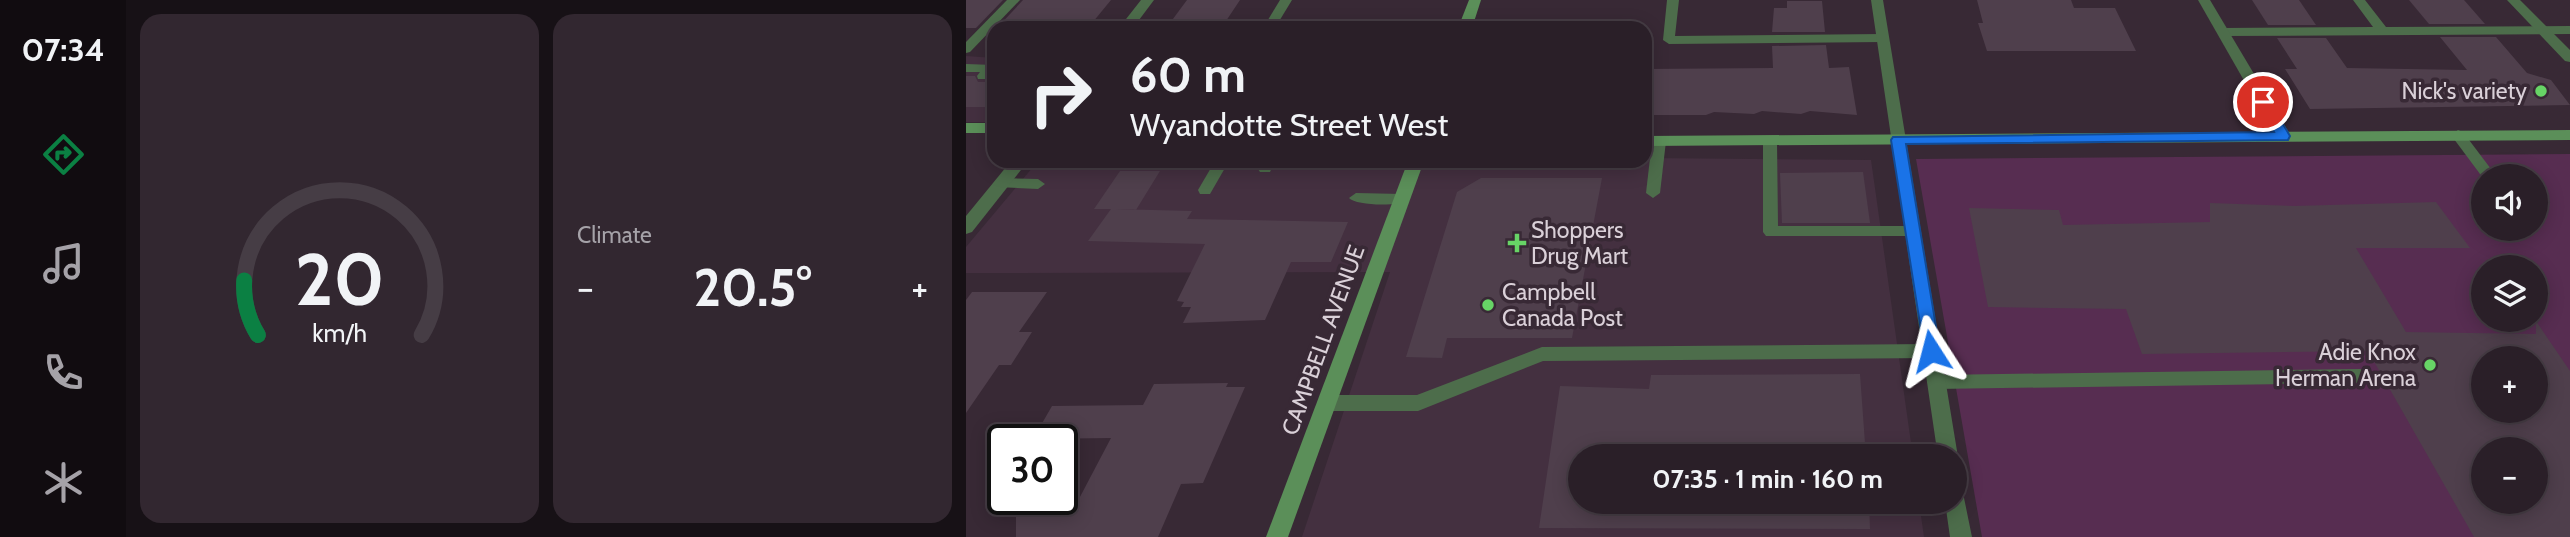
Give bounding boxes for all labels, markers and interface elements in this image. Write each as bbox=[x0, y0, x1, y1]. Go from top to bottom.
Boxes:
text: 07:34 bbox=[21, 30, 105, 69]
text: 60 m bbox=[1130, 45, 1246, 104]
icon: right bbox=[1015, 49, 1106, 140]
pin bbox=[2233, 72, 2293, 132]
place label: Nick's variety bbox=[2402, 77, 2527, 105]
icon: arrive bbox=[2244, 83, 2282, 121]
marker: Nick's variety bbox=[2533, 83, 2549, 99]
text: Wyandotte Street West bbox=[1130, 105, 1448, 144]
icon: directions bbox=[39, 130, 88, 179]
map controls bbox=[2471, 164, 2548, 514]
button: sound bbox=[2471, 164, 2548, 241]
place label: Shoppers Drug Mart bbox=[1531, 216, 1628, 270]
text: Climate bbox=[577, 221, 652, 249]
text: 20 bbox=[295, 235, 384, 323]
marker: Shoppers Drug Mart bbox=[1509, 235, 1525, 251]
icon: music bbox=[39, 239, 88, 288]
street label: CAMPBELL AVENUE bbox=[1276, 241, 1370, 439]
button: layers bbox=[2471, 255, 2548, 332]
text: 20.5° bbox=[693, 256, 812, 319]
text: − bbox=[577, 264, 594, 311]
text: + bbox=[911, 264, 928, 311]
place label: Campbell Canada Post bbox=[1502, 278, 1623, 332]
marker: Campbell Canada Post bbox=[1480, 297, 1496, 313]
position arrow bbox=[1894, 314, 1968, 388]
text: km/h bbox=[312, 317, 367, 347]
place label: Adie Knox Herman Arena bbox=[2275, 338, 2416, 392]
button: + bbox=[2471, 346, 2548, 423]
icon: phone bbox=[39, 348, 88, 397]
marker: Adie Knox Herman Arena bbox=[2422, 357, 2438, 373]
speed limit sign: 30 bbox=[987, 424, 1078, 515]
button: − bbox=[2471, 437, 2548, 514]
icon: climate bbox=[39, 458, 88, 507]
text: 07:35 · 1 min · 160 m bbox=[1652, 463, 1883, 495]

